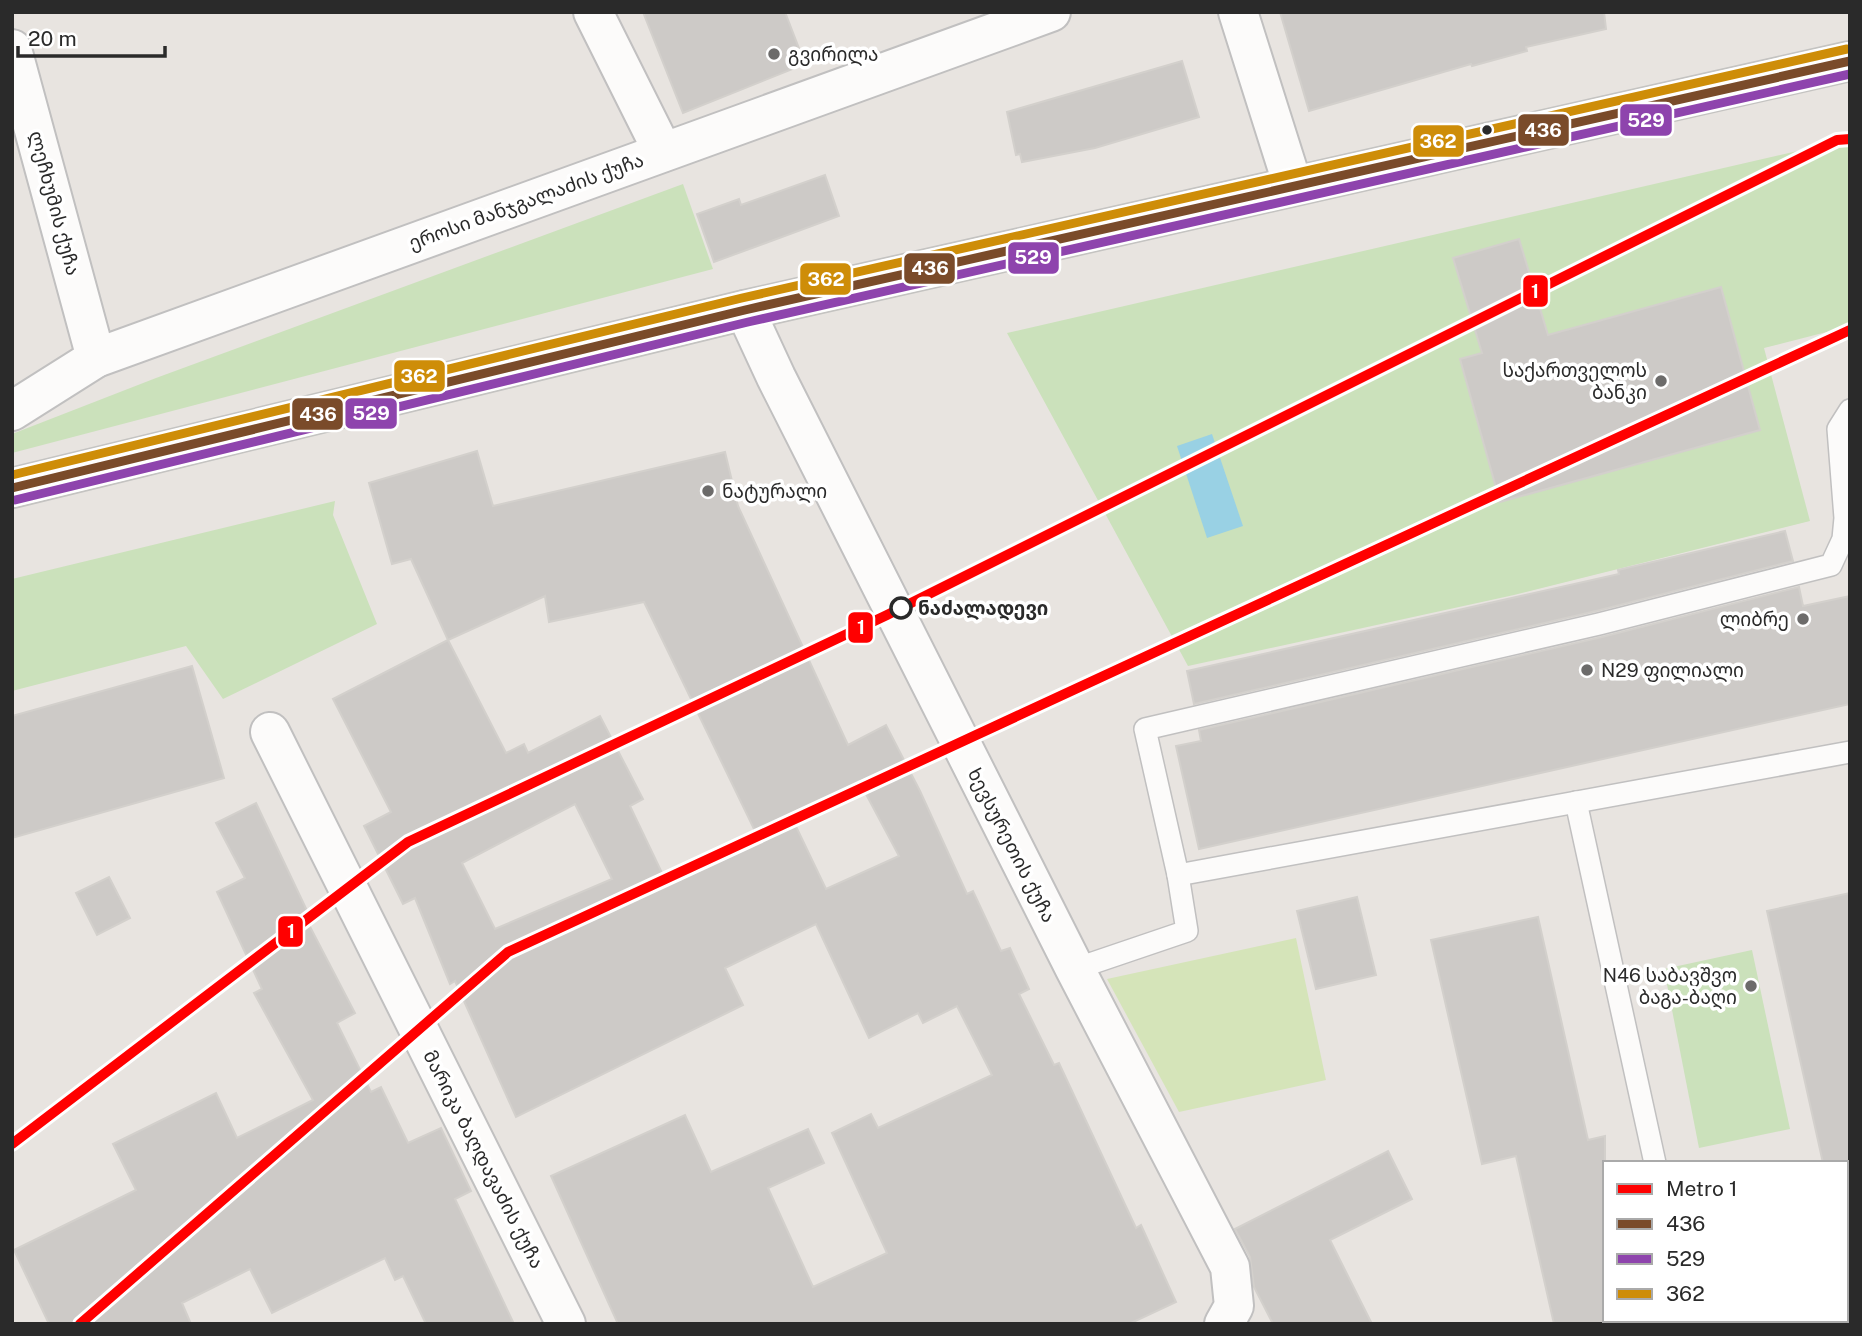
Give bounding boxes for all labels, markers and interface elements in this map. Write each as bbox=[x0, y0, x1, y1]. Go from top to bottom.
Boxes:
scale bar bbox=[18, 14, 164, 58]
text: 20 m bbox=[28, 26, 77, 51]
place label: გვირილა bbox=[788, 43, 879, 67]
marker: გვირილა bbox=[766, 46, 782, 62]
line badge: 529 bbox=[1619, 103, 1673, 137]
text: 529 bbox=[1627, 109, 1665, 131]
line badge: 436 bbox=[1517, 113, 1570, 147]
text: 436 bbox=[1524, 119, 1562, 141]
unlabelled marker bbox=[1480, 123, 1494, 137]
line badge: 362 bbox=[1412, 124, 1465, 158]
street label: ლეჩხუმის ქუჩა bbox=[23, 128, 85, 278]
text: 362 bbox=[1419, 130, 1457, 152]
street label: ეროსი მანჯგალაძის ქუჩა bbox=[406, 148, 647, 256]
line badge: 529 bbox=[1007, 241, 1060, 275]
text: 529 bbox=[1014, 246, 1052, 268]
line badge: 436 bbox=[903, 252, 956, 285]
text: 436 bbox=[911, 257, 949, 279]
line badge: 362 bbox=[799, 262, 852, 296]
text: 362 bbox=[807, 268, 845, 290]
line badge: 1 bbox=[1522, 274, 1549, 308]
text: 1 bbox=[1531, 280, 1539, 302]
line badge: 362 bbox=[393, 359, 446, 393]
place label: საქართველოს ბანკი bbox=[1502, 359, 1647, 404]
text: 362 bbox=[400, 365, 438, 387]
marker: საქართველოს ბანკი bbox=[1653, 373, 1669, 389]
line badge: 436 bbox=[291, 397, 344, 431]
line badge: 529 bbox=[344, 397, 398, 430]
text: 529 bbox=[352, 402, 390, 424]
text: 436 bbox=[299, 403, 337, 425]
place label: ნატურალი bbox=[722, 480, 827, 504]
marker: ნატურალი bbox=[700, 483, 716, 499]
marker: ნაძალადევი bbox=[890, 597, 912, 619]
place label: ნაძალადევი bbox=[918, 597, 1048, 621]
place label: ლიბრე bbox=[1720, 608, 1789, 632]
line badge: 1 bbox=[847, 611, 874, 644]
marker: ლიბრე bbox=[1795, 611, 1811, 627]
text: 1 bbox=[857, 616, 865, 638]
place label: N29 ფილიალი bbox=[1601, 659, 1744, 683]
marker: N29 ფილიალი bbox=[1579, 662, 1595, 678]
street label: ხევსურეთის ქუჩა bbox=[963, 764, 1060, 926]
line badge: 1 bbox=[277, 915, 304, 948]
text: 1 bbox=[287, 920, 295, 942]
place label: N46 საბავშვო ბაგა-ბაღი bbox=[1603, 964, 1737, 1010]
marker: N46 საბავშვო ბაგა-ბაღი bbox=[1743, 978, 1759, 994]
street label: მარიკა ბაღდავაძის ქუჩა bbox=[418, 1046, 549, 1273]
legend bbox=[1603, 1161, 1848, 1322]
text: Metro 1 bbox=[1666, 1176, 1737, 1201]
text: 436 bbox=[1666, 1211, 1705, 1236]
text: 529 bbox=[1666, 1246, 1705, 1271]
text: 362 bbox=[1666, 1281, 1705, 1306]

